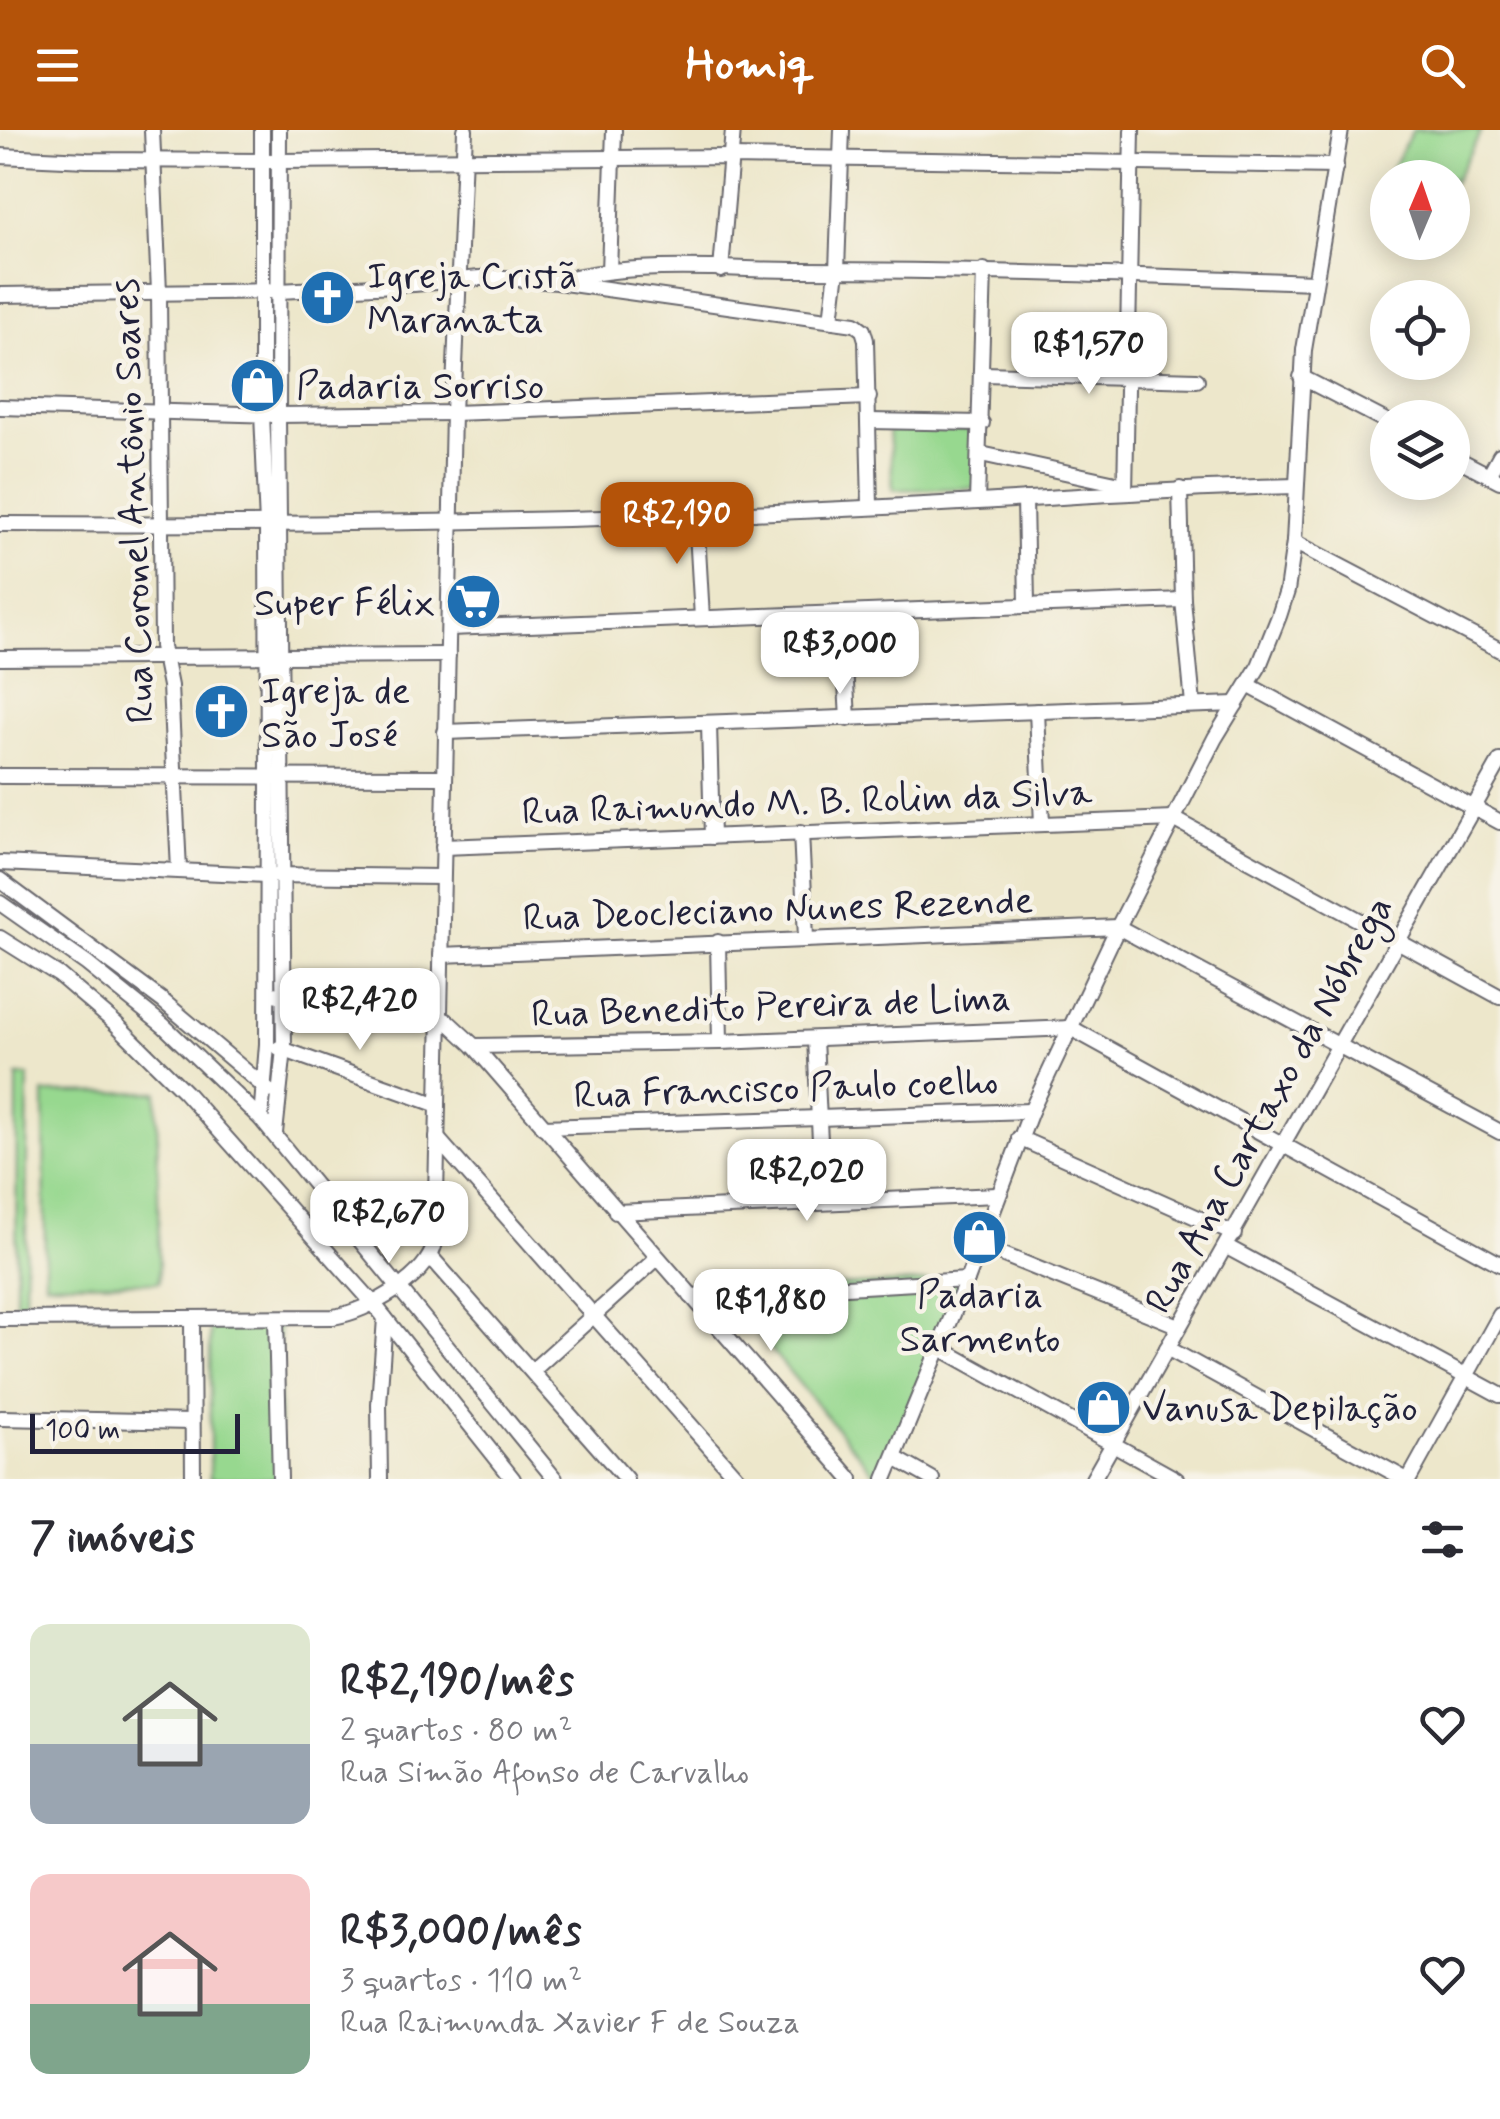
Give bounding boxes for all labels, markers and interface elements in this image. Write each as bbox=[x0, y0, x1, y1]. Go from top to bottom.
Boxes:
text: Homiq bbox=[686, 36, 814, 95]
icon: menu bbox=[30, 38, 85, 93]
icon: search bbox=[1415, 38, 1470, 93]
north arrow bbox=[1370, 160, 1470, 260]
map controls bbox=[1370, 160, 1470, 500]
place label: Igreja Cristã Maranata bbox=[367, 253, 577, 346]
church icon: Igreja Cristã Maranata bbox=[298, 267, 358, 327]
street label: Rua Coronel Antônio Soares bbox=[102, 278, 167, 724]
button: locate bbox=[1370, 280, 1470, 380]
pin: R$1,570 bbox=[997, 312, 1181, 397]
text: R$1,570 bbox=[1033, 323, 1145, 365]
shop icon: Padaria Sorriso bbox=[227, 355, 287, 415]
place label: Padaria Sorriso bbox=[296, 363, 544, 412]
button: layers bbox=[1370, 400, 1470, 500]
pin: R$2,190 bbox=[585, 482, 769, 567]
text: R$2,190 bbox=[623, 493, 731, 535]
supermarket icon: Super Félix bbox=[444, 572, 504, 632]
place label: Super Félix bbox=[254, 580, 435, 629]
pin: R$3,000 bbox=[748, 612, 932, 697]
text: R$3,000 bbox=[783, 623, 897, 665]
place label: Igreja de São José bbox=[261, 668, 410, 761]
church icon: Igreja de São José bbox=[192, 682, 252, 742]
street label: Rua Raimundo M. B. Rolim da Silva bbox=[521, 769, 1093, 838]
street label: Rua Deocleciano Nunes Rezende bbox=[522, 877, 1034, 944]
street label: Rua Ana Cartaxo da Nóbrega bbox=[1135, 888, 1409, 1324]
pin: R$2,420 bbox=[268, 968, 452, 1053]
street label: Rua Benedito Pereira de Lima bbox=[530, 975, 1012, 1040]
text: R$2,420 bbox=[302, 979, 418, 1021]
street label: Rua Francisco Paulo coelho bbox=[573, 1058, 999, 1121]
pin: R$2,020 bbox=[715, 1139, 899, 1224]
text: R$2,020 bbox=[749, 1150, 865, 1192]
pin: R$2,670 bbox=[297, 1181, 481, 1266]
text: R$2,670 bbox=[332, 1192, 446, 1234]
shop icon: Padaria Sarmento bbox=[950, 1207, 1010, 1267]
pin: R$1,880 bbox=[679, 1269, 863, 1354]
place label: Padaria Sarmento bbox=[900, 1272, 1060, 1365]
text: R$1,880 bbox=[715, 1280, 827, 1322]
shop icon: Vanusa Depilação bbox=[1073, 1377, 1133, 1437]
place label: Vanusa Depilação bbox=[1142, 1385, 1418, 1434]
scale bar bbox=[30, 1409, 240, 1454]
text: 100 m bbox=[45, 1413, 120, 1450]
text: 7 imóveis bbox=[30, 1512, 195, 1567]
icon: filters bbox=[1415, 1512, 1470, 1567]
text: R$2,190/mês bbox=[340, 1655, 574, 1710]
icon: home bbox=[110, 1664, 230, 1784]
icon: heart bbox=[1415, 1697, 1470, 1752]
text: 2 quartos · 80 m² bbox=[340, 1710, 572, 1752]
text: Rua Simão Afonso de Carvalho bbox=[340, 1752, 749, 1794]
text: R$3,000/mês bbox=[340, 1905, 581, 1960]
icon: home bbox=[110, 1914, 230, 2034]
icon: heart bbox=[1415, 1947, 1470, 2002]
text: 3 quartos · 110 m² bbox=[340, 1960, 582, 2002]
text: Rua Raimunda Xavier F de Souza bbox=[340, 2002, 800, 2044]

